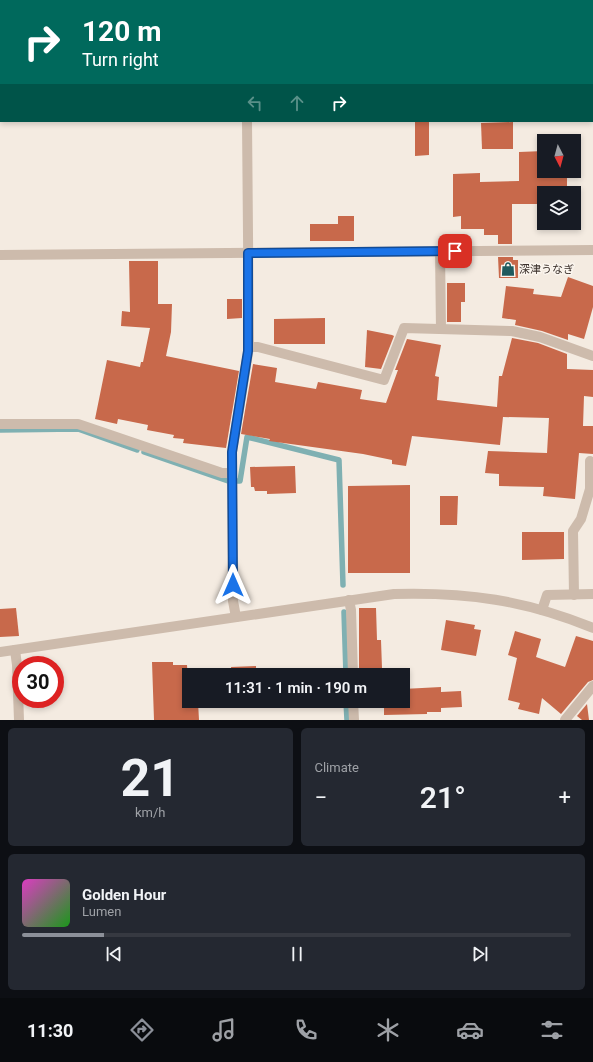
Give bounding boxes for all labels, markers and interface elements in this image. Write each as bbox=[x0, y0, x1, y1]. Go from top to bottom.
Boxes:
text: 120 m bbox=[82, 15, 161, 48]
icon: right bbox=[16, 16, 68, 68]
text: Turn right bbox=[82, 49, 159, 70]
icon: left bbox=[244, 92, 266, 114]
icon: ahead bbox=[286, 92, 308, 114]
icon: right bbox=[328, 92, 350, 114]
north arrow bbox=[537, 134, 581, 178]
map controls bbox=[537, 134, 581, 230]
button: layers bbox=[537, 186, 581, 230]
pin bbox=[438, 234, 472, 268]
icon: arrive bbox=[444, 240, 466, 262]
shop icon: 深津うなぎ bbox=[500, 261, 516, 277]
place label: 深津うなぎ bbox=[519, 263, 574, 276]
position arrow bbox=[212, 564, 254, 606]
speed limit sign: 30 bbox=[12, 656, 64, 708]
text: 11:31 · 1 min · 190 m bbox=[225, 679, 367, 697]
text: 21 bbox=[120, 748, 180, 809]
text: Climate bbox=[315, 760, 359, 775]
text: 21° bbox=[420, 780, 466, 815]
text: − bbox=[315, 785, 327, 810]
text: + bbox=[559, 785, 571, 810]
text: km/h bbox=[135, 805, 166, 820]
text: Golden Hour bbox=[82, 886, 166, 904]
text: Lumen bbox=[82, 904, 121, 919]
icon: previous bbox=[103, 943, 125, 965]
icon: pause bbox=[286, 943, 308, 965]
icon: next bbox=[469, 943, 491, 965]
icon: directions bbox=[128, 1016, 156, 1044]
icon: music bbox=[210, 1016, 238, 1044]
icon: phone bbox=[292, 1016, 320, 1044]
icon: climate bbox=[374, 1016, 402, 1044]
icon: car bbox=[456, 1016, 484, 1044]
icon: filters bbox=[538, 1016, 566, 1044]
text: 11:30 bbox=[27, 1020, 73, 1041]

